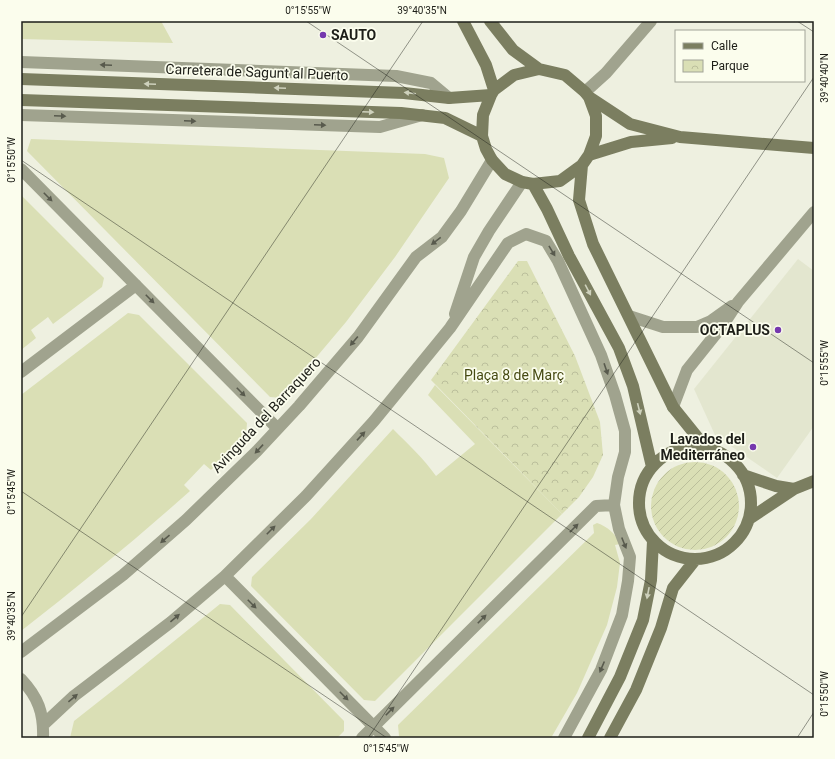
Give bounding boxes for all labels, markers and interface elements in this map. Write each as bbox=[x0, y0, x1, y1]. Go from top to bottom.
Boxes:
text: 0°15'55"W bbox=[285, 5, 331, 16]
text: 39°40'35"N bbox=[397, 5, 447, 16]
place label: SAUTO bbox=[331, 27, 377, 43]
marker: SAUTO bbox=[318, 30, 328, 40]
legend bbox=[675, 30, 805, 82]
text: Calle bbox=[711, 39, 738, 53]
text: 39°40'40"N bbox=[819, 53, 830, 103]
text: Parque bbox=[711, 59, 749, 73]
street label: Carretera de Sagunt al Puerto bbox=[165, 61, 349, 83]
one-way arrow bbox=[99, 62, 112, 68]
one-way arrow bbox=[144, 80, 156, 87]
one-way arrow bbox=[274, 85, 286, 92]
one-way arrow bbox=[404, 90, 416, 97]
one-way arrow bbox=[362, 109, 375, 115]
one-way arrow bbox=[54, 113, 66, 120]
one-way arrow bbox=[184, 117, 196, 124]
one-way arrow bbox=[314, 121, 326, 128]
text: 0°15'50"W bbox=[6, 137, 17, 183]
one-way arrow bbox=[44, 192, 53, 202]
one-way arrow bbox=[431, 237, 442, 246]
one-way arrow bbox=[548, 245, 555, 257]
one-way arrow bbox=[584, 284, 591, 296]
one-way arrow bbox=[145, 294, 155, 304]
place label: OCTAPLUS bbox=[700, 322, 770, 338]
marker: OCTAPLUS bbox=[773, 325, 783, 335]
one-way arrow bbox=[350, 336, 359, 346]
text: 0°15'55"W bbox=[819, 340, 830, 386]
street label: Avinguda del Barraquero bbox=[208, 354, 324, 476]
one-way arrow bbox=[604, 363, 610, 375]
park label: Plaça 8 de Març bbox=[464, 367, 564, 383]
one-way arrow bbox=[236, 387, 246, 397]
one-way arrow bbox=[636, 403, 642, 415]
one-way arrow bbox=[356, 431, 365, 441]
place label: Lavados del Mediterráneo bbox=[660, 431, 745, 463]
marker: Lavados del Mediterráneo bbox=[748, 442, 758, 452]
one-way arrow bbox=[254, 444, 263, 454]
text: 0°15'45"W bbox=[6, 469, 17, 515]
one-way arrow bbox=[569, 523, 579, 533]
one-way arrow bbox=[266, 525, 276, 535]
one-way arrow bbox=[160, 534, 170, 543]
one-way arrow bbox=[622, 537, 628, 549]
one-way arrow bbox=[645, 587, 651, 599]
text: 39°40'35"N bbox=[6, 591, 17, 641]
one-way arrow bbox=[247, 599, 257, 609]
one-way arrow bbox=[170, 613, 181, 622]
one-way arrow bbox=[477, 614, 487, 624]
one-way arrow bbox=[599, 662, 605, 673]
text: 0°15'50"W bbox=[819, 671, 830, 717]
one-way arrow bbox=[339, 691, 349, 701]
one-way arrow bbox=[67, 693, 78, 702]
one-way arrow bbox=[385, 706, 395, 715]
text: 0°15'45"W bbox=[363, 743, 409, 754]

